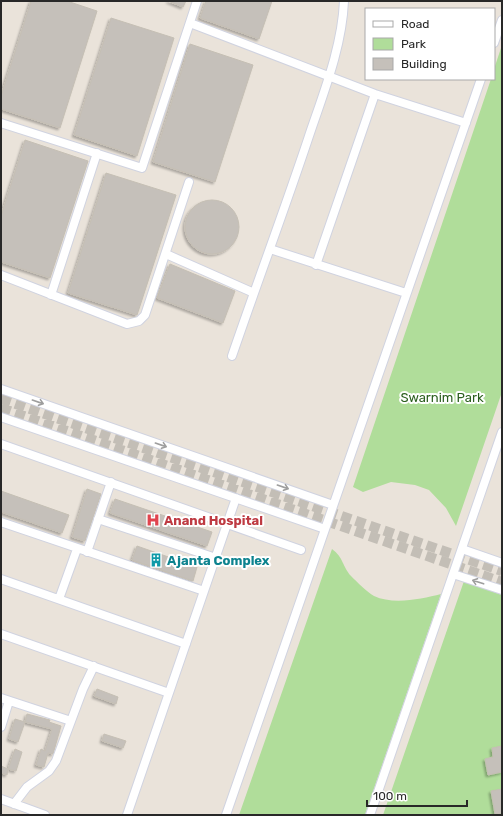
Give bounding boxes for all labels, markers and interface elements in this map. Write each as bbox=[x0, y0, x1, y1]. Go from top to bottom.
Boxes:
legend bbox=[365, 8, 495, 80]
text: Road bbox=[401, 17, 429, 31]
text: Park bbox=[401, 37, 427, 51]
text: Building bbox=[401, 57, 447, 71]
park label: Swarnim Park bbox=[400, 390, 484, 405]
one-way arrow bbox=[31, 399, 44, 406]
one-way arrow bbox=[154, 441, 166, 449]
one-way arrow bbox=[277, 484, 289, 492]
hospital icon: Anand Hospital bbox=[145, 512, 161, 528]
place label: Anand Hospital bbox=[164, 513, 263, 528]
building icon: Ajanta Complex bbox=[148, 552, 164, 568]
place label: Ajanta Complex bbox=[167, 553, 270, 568]
one-way arrow bbox=[472, 577, 484, 585]
scale bar bbox=[367, 782, 467, 808]
text: 100 m bbox=[373, 789, 407, 803]

